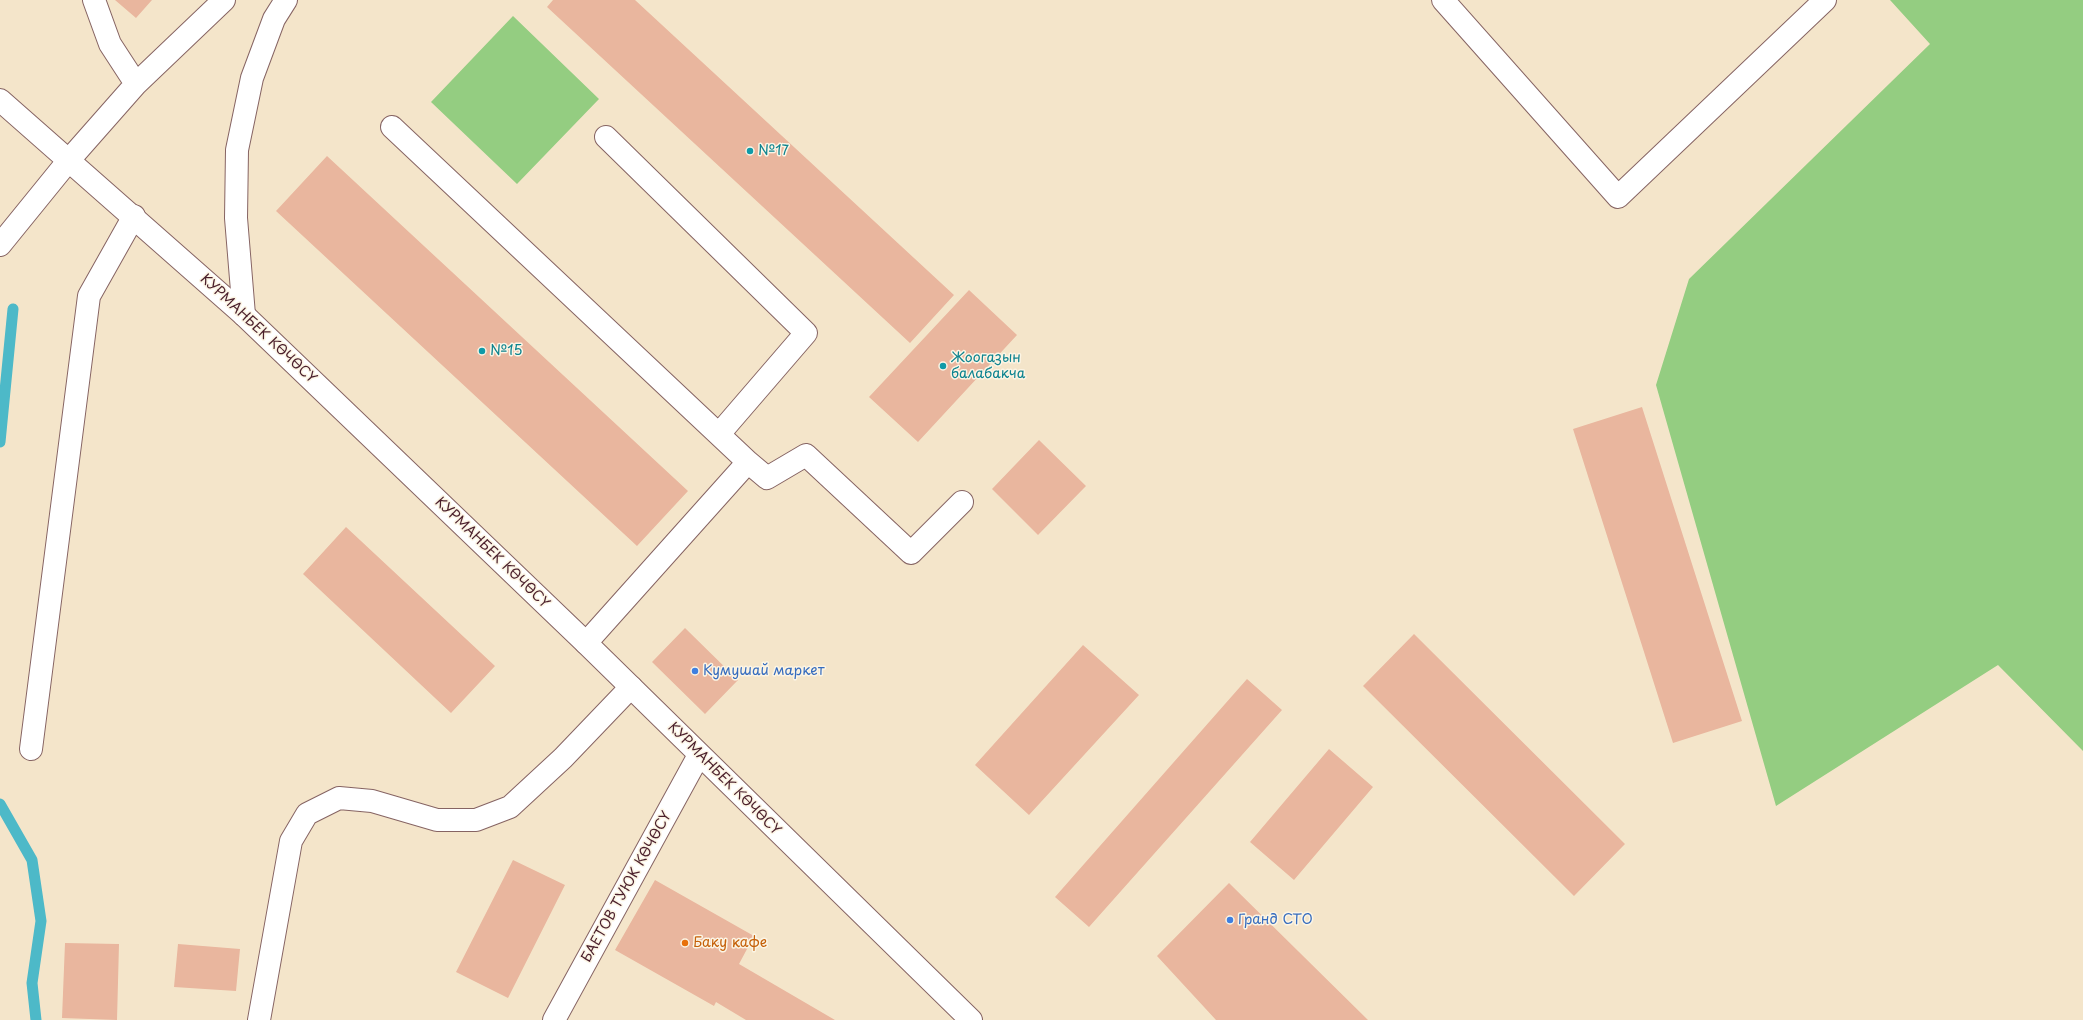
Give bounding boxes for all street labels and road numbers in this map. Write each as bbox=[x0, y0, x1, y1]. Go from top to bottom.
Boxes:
street label: КУРМАНБЕК КӨЧӨСҮ bbox=[196, 271, 320, 387]
street label: КУРМАНБЕК КӨЧӨСҮ bbox=[431, 494, 553, 612]
street label: КУРМАНБЕК КӨЧӨСҮ bbox=[664, 719, 784, 839]
street label: БАЕТОВ ТУЮК КӨЧӨСҮ bbox=[579, 809, 675, 965]

